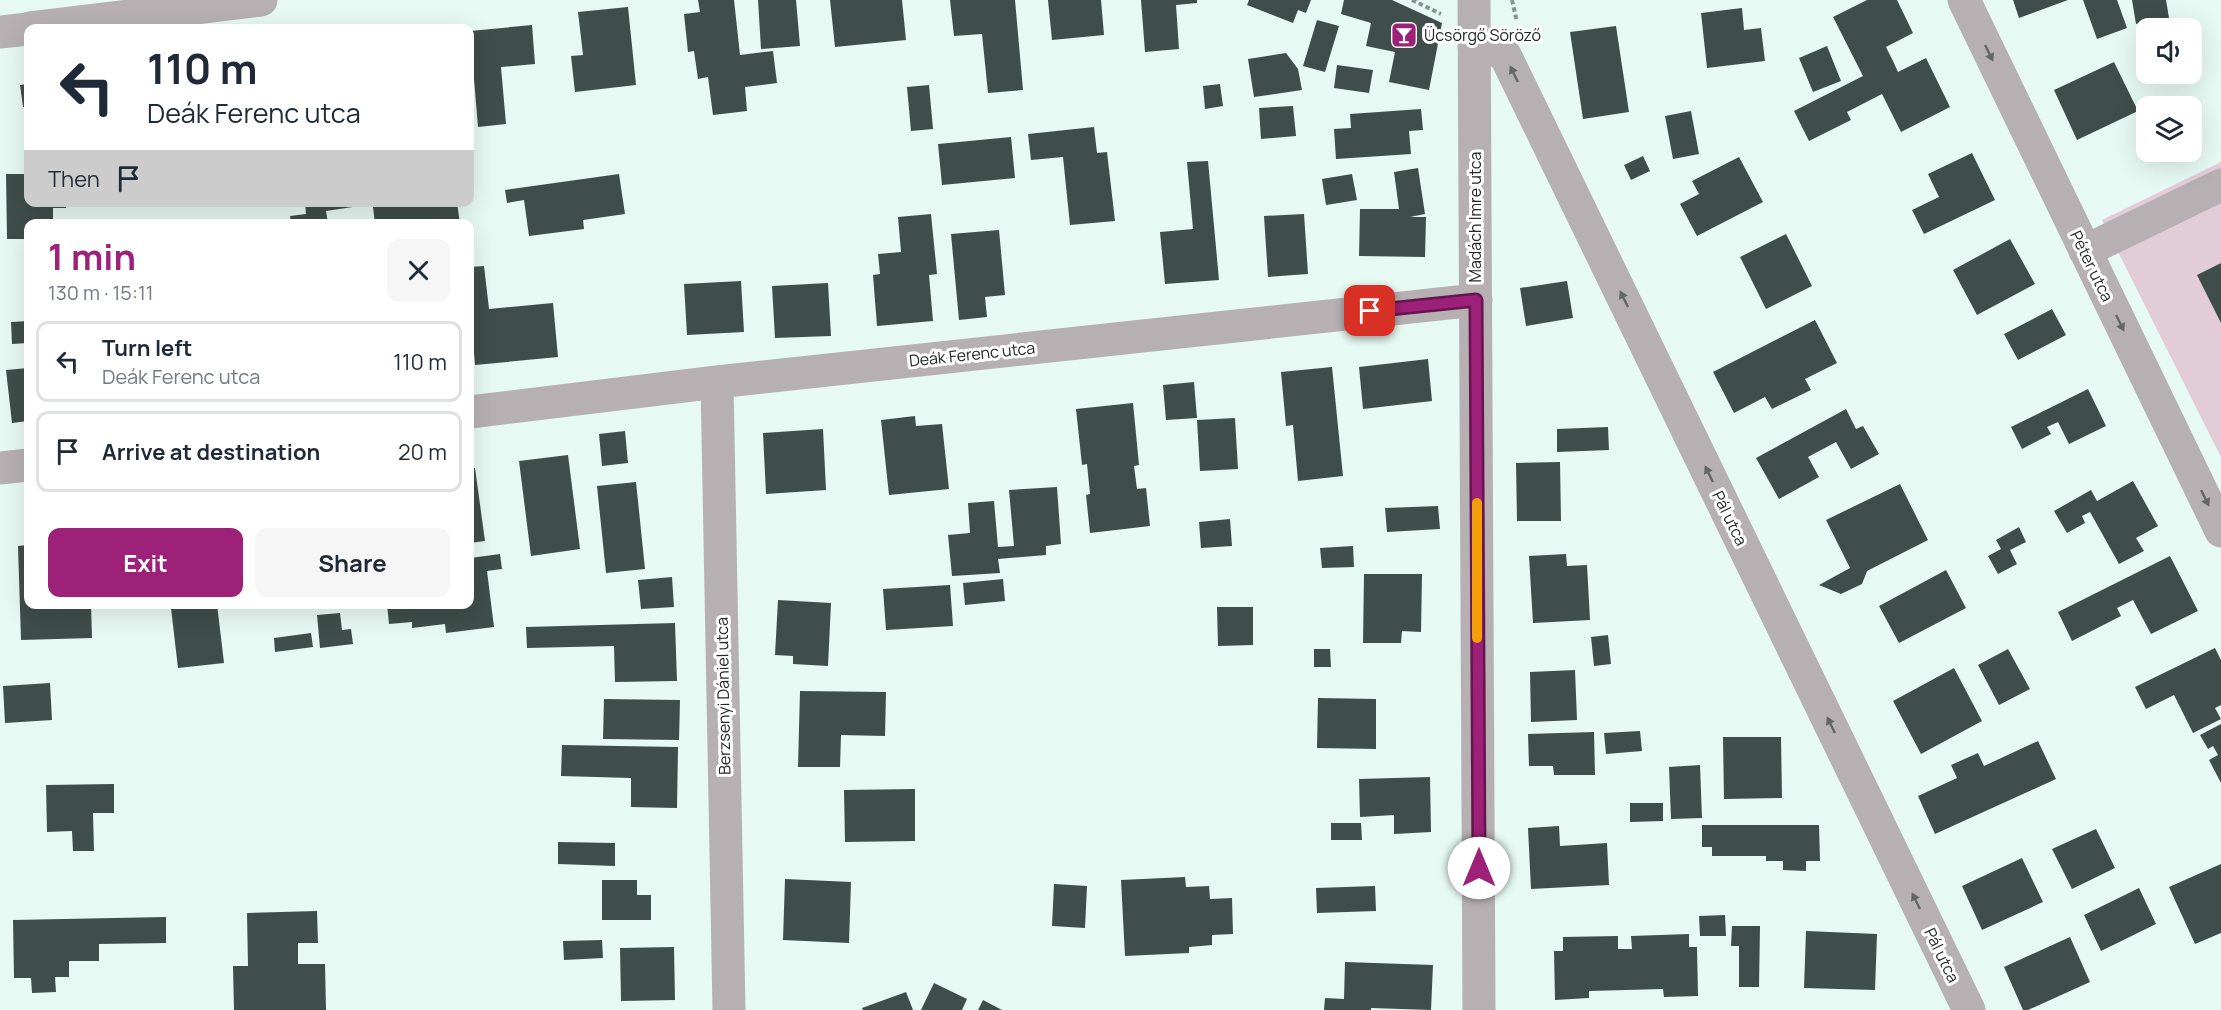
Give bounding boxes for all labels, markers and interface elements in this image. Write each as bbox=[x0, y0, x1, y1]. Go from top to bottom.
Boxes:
map controls bbox=[2136, 18, 2202, 162]
button: sound bbox=[2136, 18, 2202, 84]
bar icon: Ücsörgő Söröző bbox=[1389, 20, 1419, 50]
place label: Ücsörgő Söröző bbox=[1424, 24, 1541, 46]
text: 110 m bbox=[147, 39, 258, 97]
one-way arrow bbox=[1985, 44, 1994, 61]
icon: left bbox=[48, 48, 126, 126]
one-way arrow bbox=[1509, 65, 1519, 82]
text: Deák Ferenc utca bbox=[147, 94, 361, 131]
button: layers bbox=[2136, 96, 2202, 162]
street label: Madách Imre utca bbox=[1464, 151, 1486, 283]
icon: arrive bbox=[112, 162, 145, 195]
text: Then bbox=[48, 164, 100, 194]
street label: Péter utca bbox=[2065, 227, 2119, 305]
text: 1 min bbox=[48, 232, 136, 281]
button: close bbox=[387, 239, 450, 302]
text: 130 m · 15:11 bbox=[48, 279, 153, 306]
pin bbox=[1344, 285, 1395, 336]
one-way arrow bbox=[1619, 290, 1628, 307]
icon: arrive bbox=[1353, 294, 1386, 327]
one-way arrow bbox=[2115, 314, 2125, 331]
text: Turn left bbox=[102, 333, 192, 363]
street label: Deák Ferenc utca bbox=[908, 336, 1036, 372]
icon: left bbox=[51, 345, 84, 378]
text: 110 m bbox=[393, 347, 447, 377]
text: Deák Ferenc utca bbox=[102, 363, 260, 390]
icon: arrive bbox=[51, 435, 84, 468]
text: Arrive at destination bbox=[102, 437, 320, 467]
text: 20 m bbox=[398, 437, 447, 467]
one-way arrow bbox=[1704, 466, 1714, 483]
street label: Pál utca bbox=[1707, 487, 1753, 549]
one-way arrow bbox=[2200, 490, 2210, 507]
button: Exit bbox=[48, 528, 243, 597]
button: Share bbox=[255, 528, 450, 597]
street label: Berzsenyi Dániel utca bbox=[711, 617, 735, 775]
one-way arrow bbox=[1826, 717, 1835, 734]
position arrow bbox=[1447, 836, 1511, 900]
one-way arrow bbox=[1911, 892, 1921, 909]
street label: Pál utca bbox=[1919, 924, 1965, 986]

